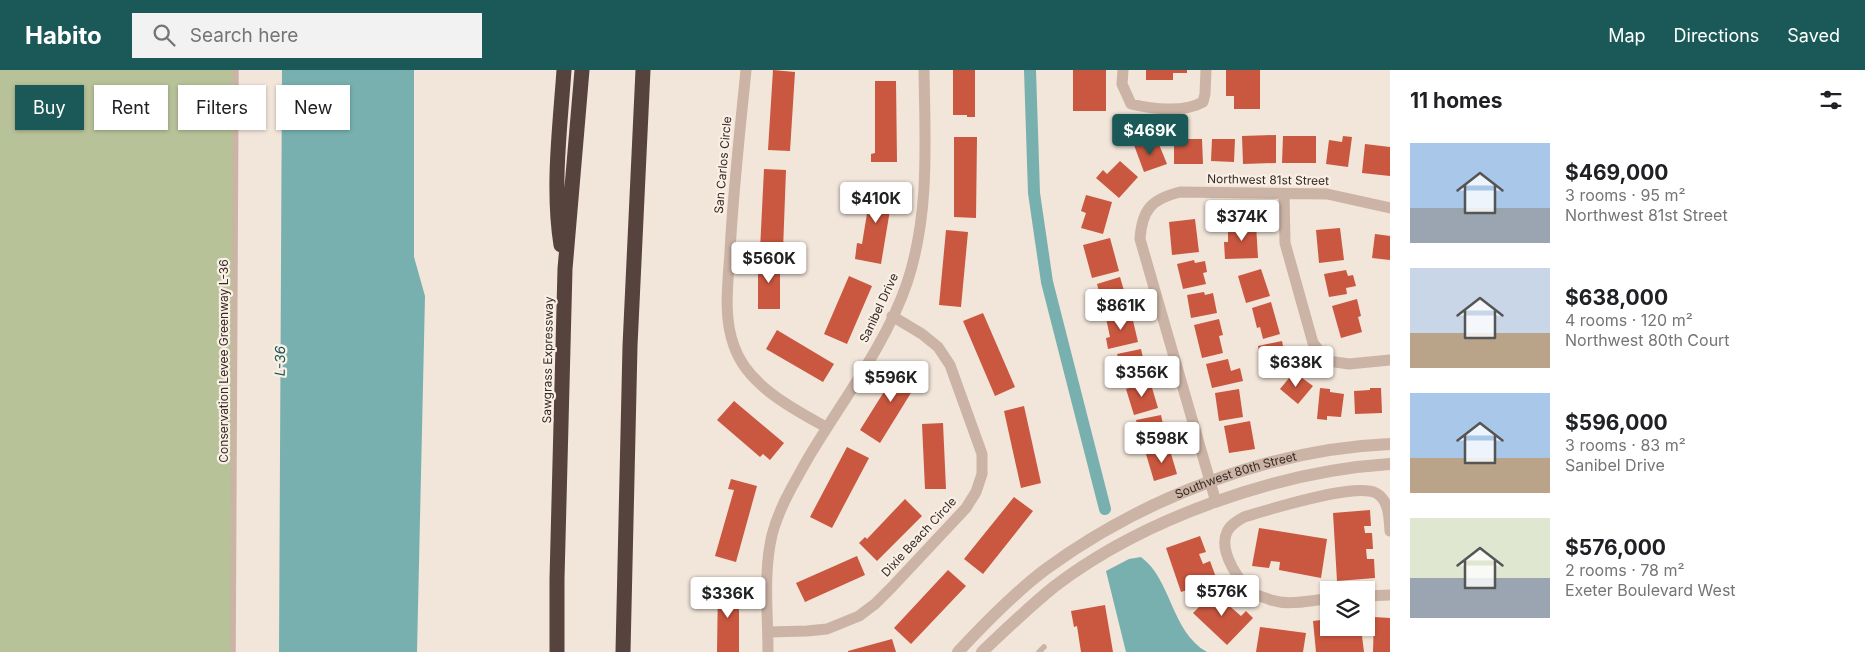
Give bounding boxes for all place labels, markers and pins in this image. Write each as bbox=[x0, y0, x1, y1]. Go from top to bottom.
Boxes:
pin: $469K bbox=[1115, 114, 1185, 156]
pin: $410K bbox=[841, 182, 911, 224]
pin: $374K bbox=[1207, 200, 1277, 242]
pin: $560K bbox=[734, 242, 804, 284]
pin: $861K bbox=[1086, 288, 1156, 331]
pin: $638K bbox=[1261, 346, 1331, 388]
pin: $356K bbox=[1107, 356, 1177, 398]
pin: $596K bbox=[856, 360, 926, 403]
pin: $598K bbox=[1127, 422, 1197, 464]
pin: $576K bbox=[1187, 574, 1257, 617]
pin: $336K bbox=[693, 576, 763, 619]

